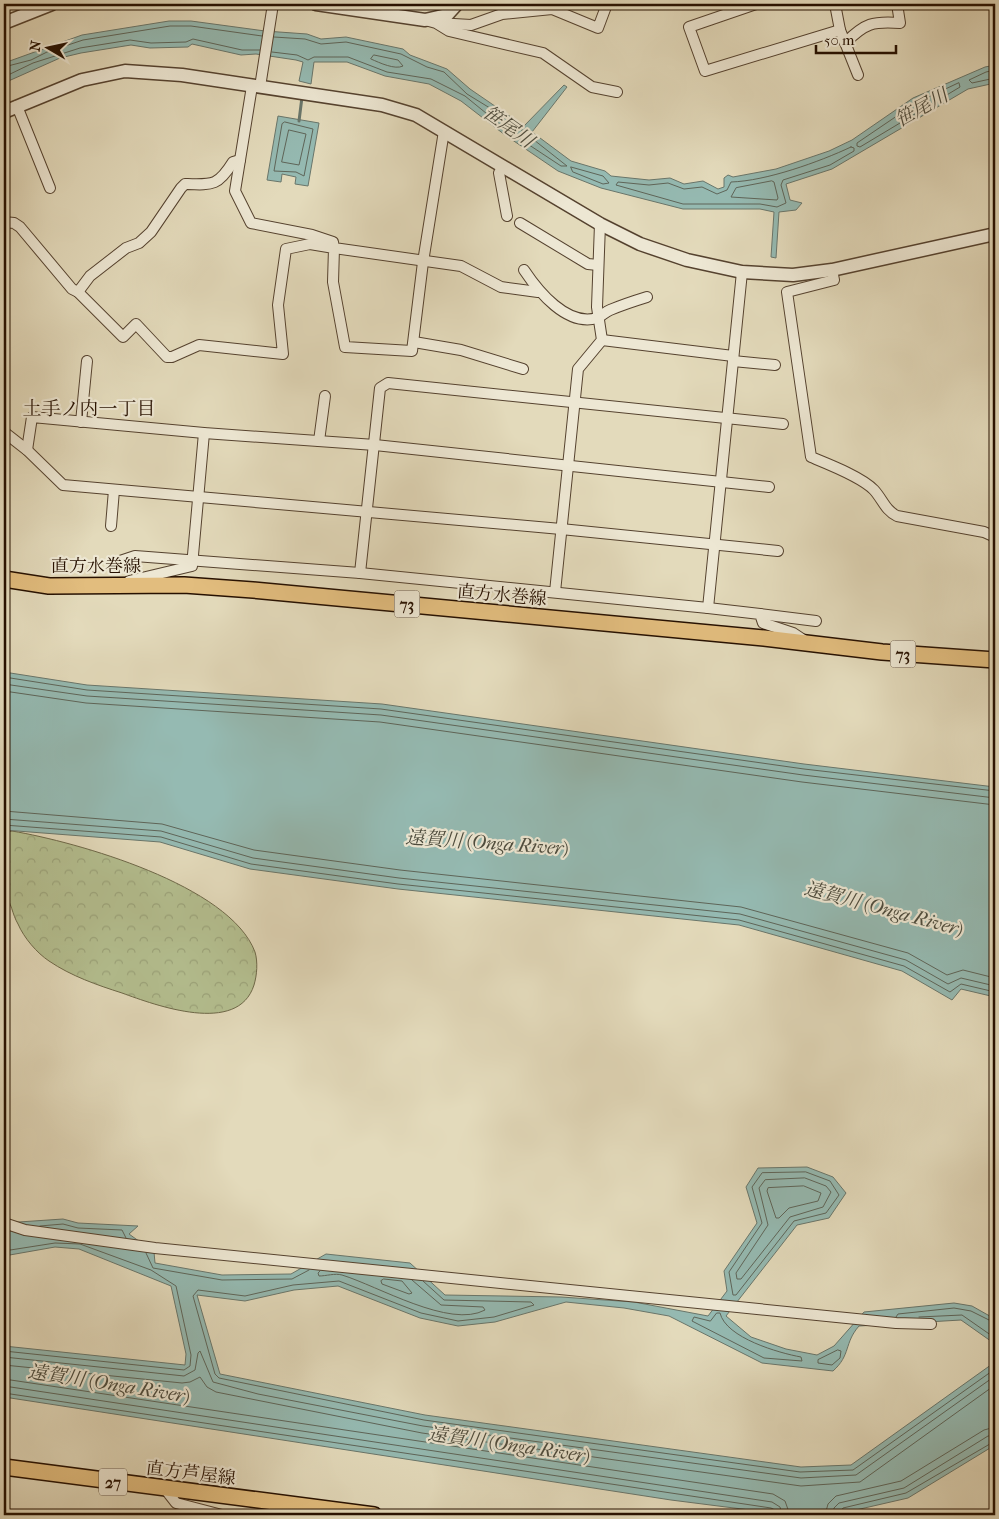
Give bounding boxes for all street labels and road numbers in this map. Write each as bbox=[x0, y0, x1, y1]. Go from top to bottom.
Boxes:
street label: 直方水巻線 bbox=[51, 556, 141, 577]
street label: 直方水巻線 bbox=[456, 581, 548, 610]
road number: 73 bbox=[394, 590, 420, 618]
road number: 73 bbox=[890, 641, 916, 668]
street label: 直方芦屋線 bbox=[145, 1458, 237, 1489]
road number: 27 bbox=[99, 1468, 127, 1495]

